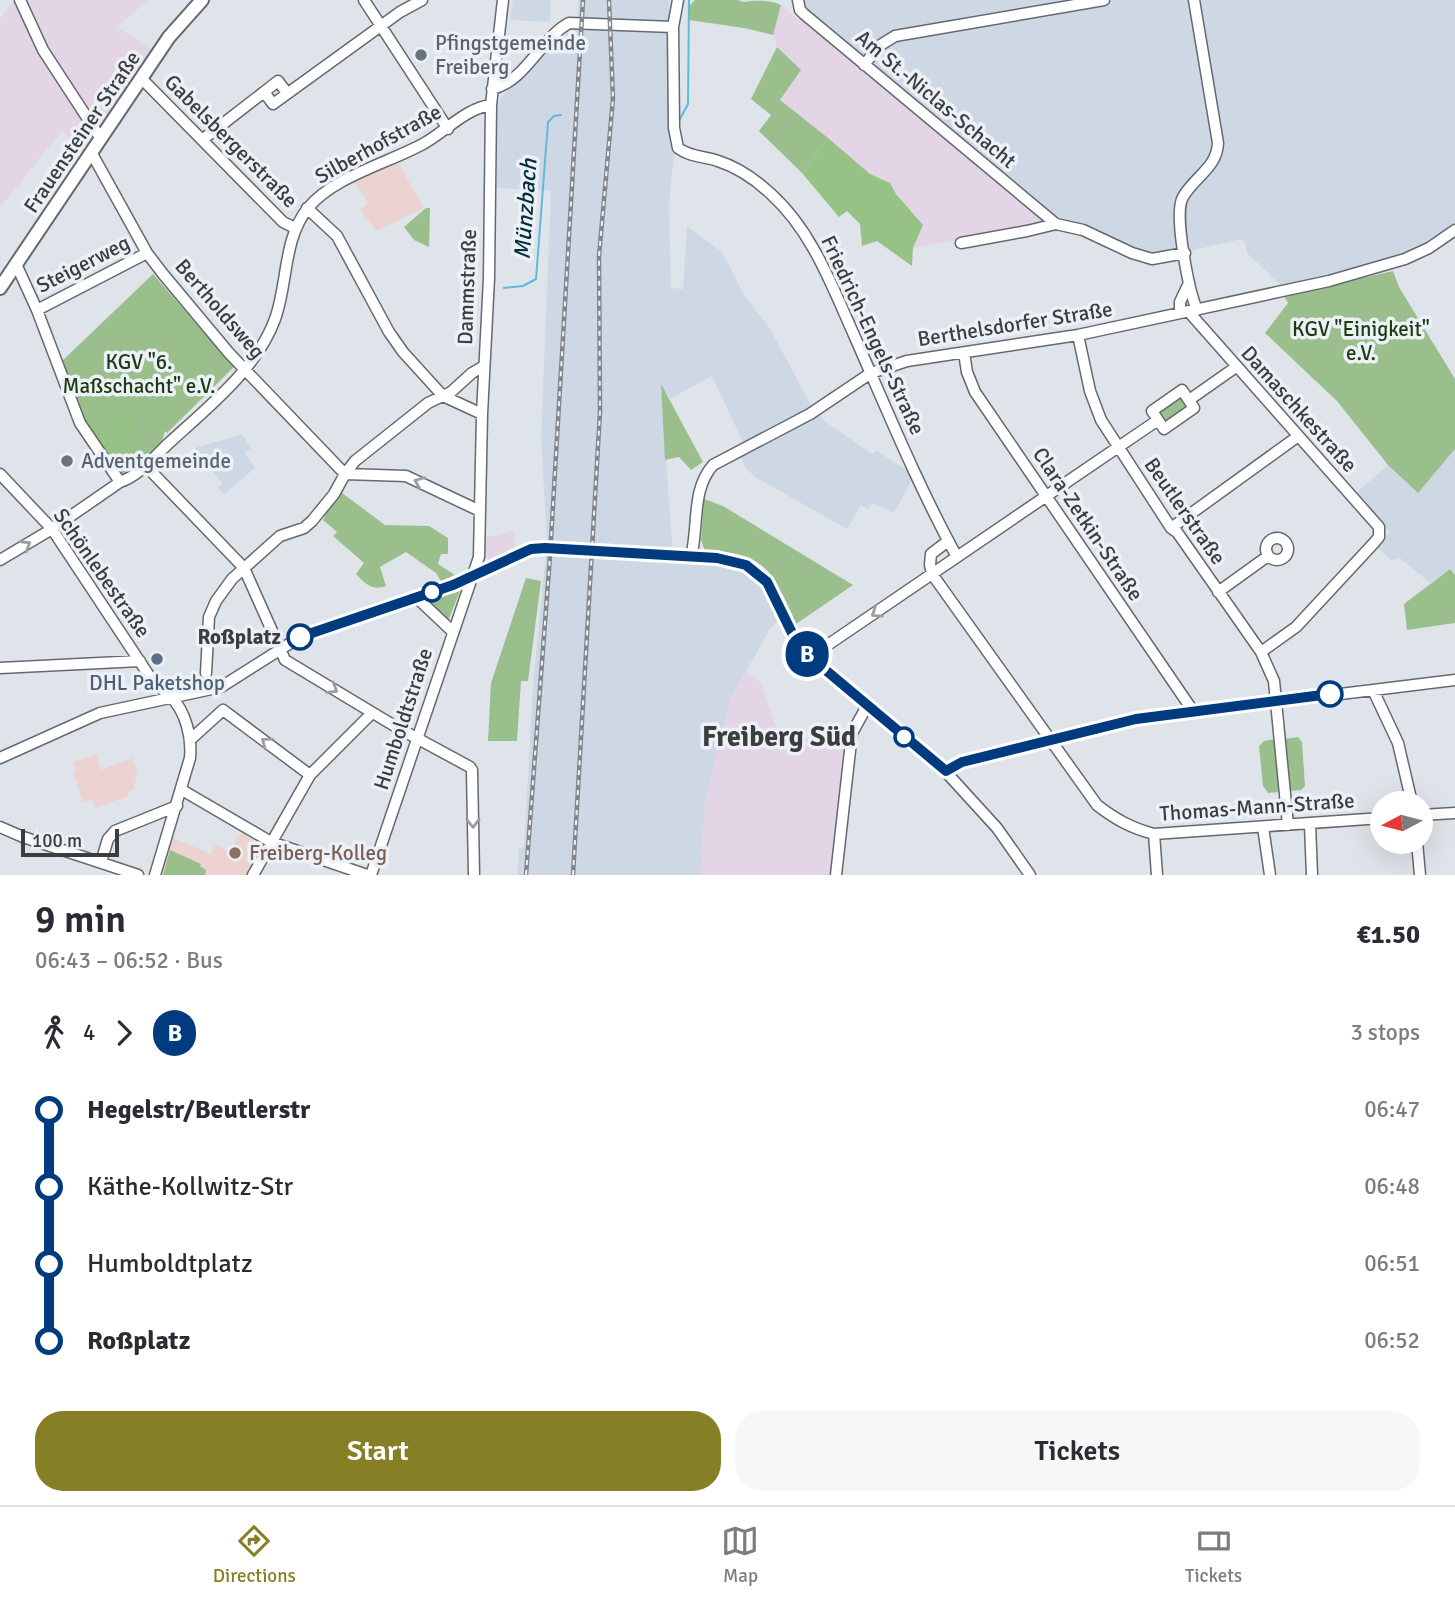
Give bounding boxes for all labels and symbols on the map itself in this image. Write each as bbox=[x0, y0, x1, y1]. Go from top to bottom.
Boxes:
street label: Am St.-Niclas-Schacht bbox=[850, 24, 1022, 174]
place label: Pfingstgemeinde Freiberg bbox=[435, 30, 586, 80]
street label: Frauensteiner Straße bbox=[18, 46, 146, 218]
marker: Pfingstgemeinde Freiberg bbox=[413, 47, 429, 63]
street label: Gabelsbergerstraße bbox=[159, 69, 303, 213]
street label: Silberhofstraße bbox=[310, 99, 446, 189]
water label: Münzbach bbox=[508, 156, 544, 260]
street label: Steigerweg bbox=[32, 229, 134, 299]
street label: Dammstraße bbox=[452, 229, 482, 345]
street label: Friedrich-Engels-Straße bbox=[815, 231, 931, 439]
street label: Bertholdsweg bbox=[170, 254, 270, 364]
street label: Berthelsdorfer Straße bbox=[916, 296, 1114, 352]
park label: KGV "Einigkeit" e.V. bbox=[1292, 316, 1430, 366]
street label: Damaschkestraße bbox=[1235, 340, 1363, 478]
park label: KGV "6. Maßschacht" e.V. bbox=[62, 349, 216, 399]
street label: Clara-Zetkin-Straße bbox=[1027, 442, 1149, 606]
place label: Adventgemeinde bbox=[81, 448, 231, 474]
street label: Beutlerstraße bbox=[1139, 452, 1231, 570]
marker: Adventgemeinde bbox=[59, 453, 75, 469]
one-way arrow bbox=[413, 476, 425, 490]
street label: Schönlebestraße bbox=[48, 503, 156, 643]
one-way arrow bbox=[18, 540, 31, 553]
unlabelled marker bbox=[422, 582, 442, 602]
one-way arrow bbox=[871, 605, 884, 617]
place label: Roßplatz bbox=[198, 624, 281, 650]
marker: Roßplatz bbox=[287, 624, 313, 650]
line badge: B bbox=[784, 631, 830, 677]
street label: Humboldtstraße bbox=[368, 645, 438, 793]
marker: DHL Paketshop bbox=[149, 651, 165, 667]
place label: DHL Paketshop bbox=[89, 670, 225, 696]
one-way arrow bbox=[325, 681, 338, 694]
unlabelled marker bbox=[1317, 681, 1343, 707]
district label: Freiberg Süd bbox=[702, 720, 856, 754]
unlabelled marker bbox=[894, 727, 914, 747]
one-way arrow bbox=[262, 738, 274, 751]
street label: Thomas-Mann-Straße bbox=[1159, 787, 1355, 827]
north arrow bbox=[1370, 791, 1433, 854]
one-way arrow bbox=[465, 818, 481, 828]
scale bar bbox=[21, 826, 119, 858]
place label: Freiberg-Kolleg bbox=[249, 840, 387, 866]
marker: Freiberg-Kolleg bbox=[227, 845, 243, 861]

